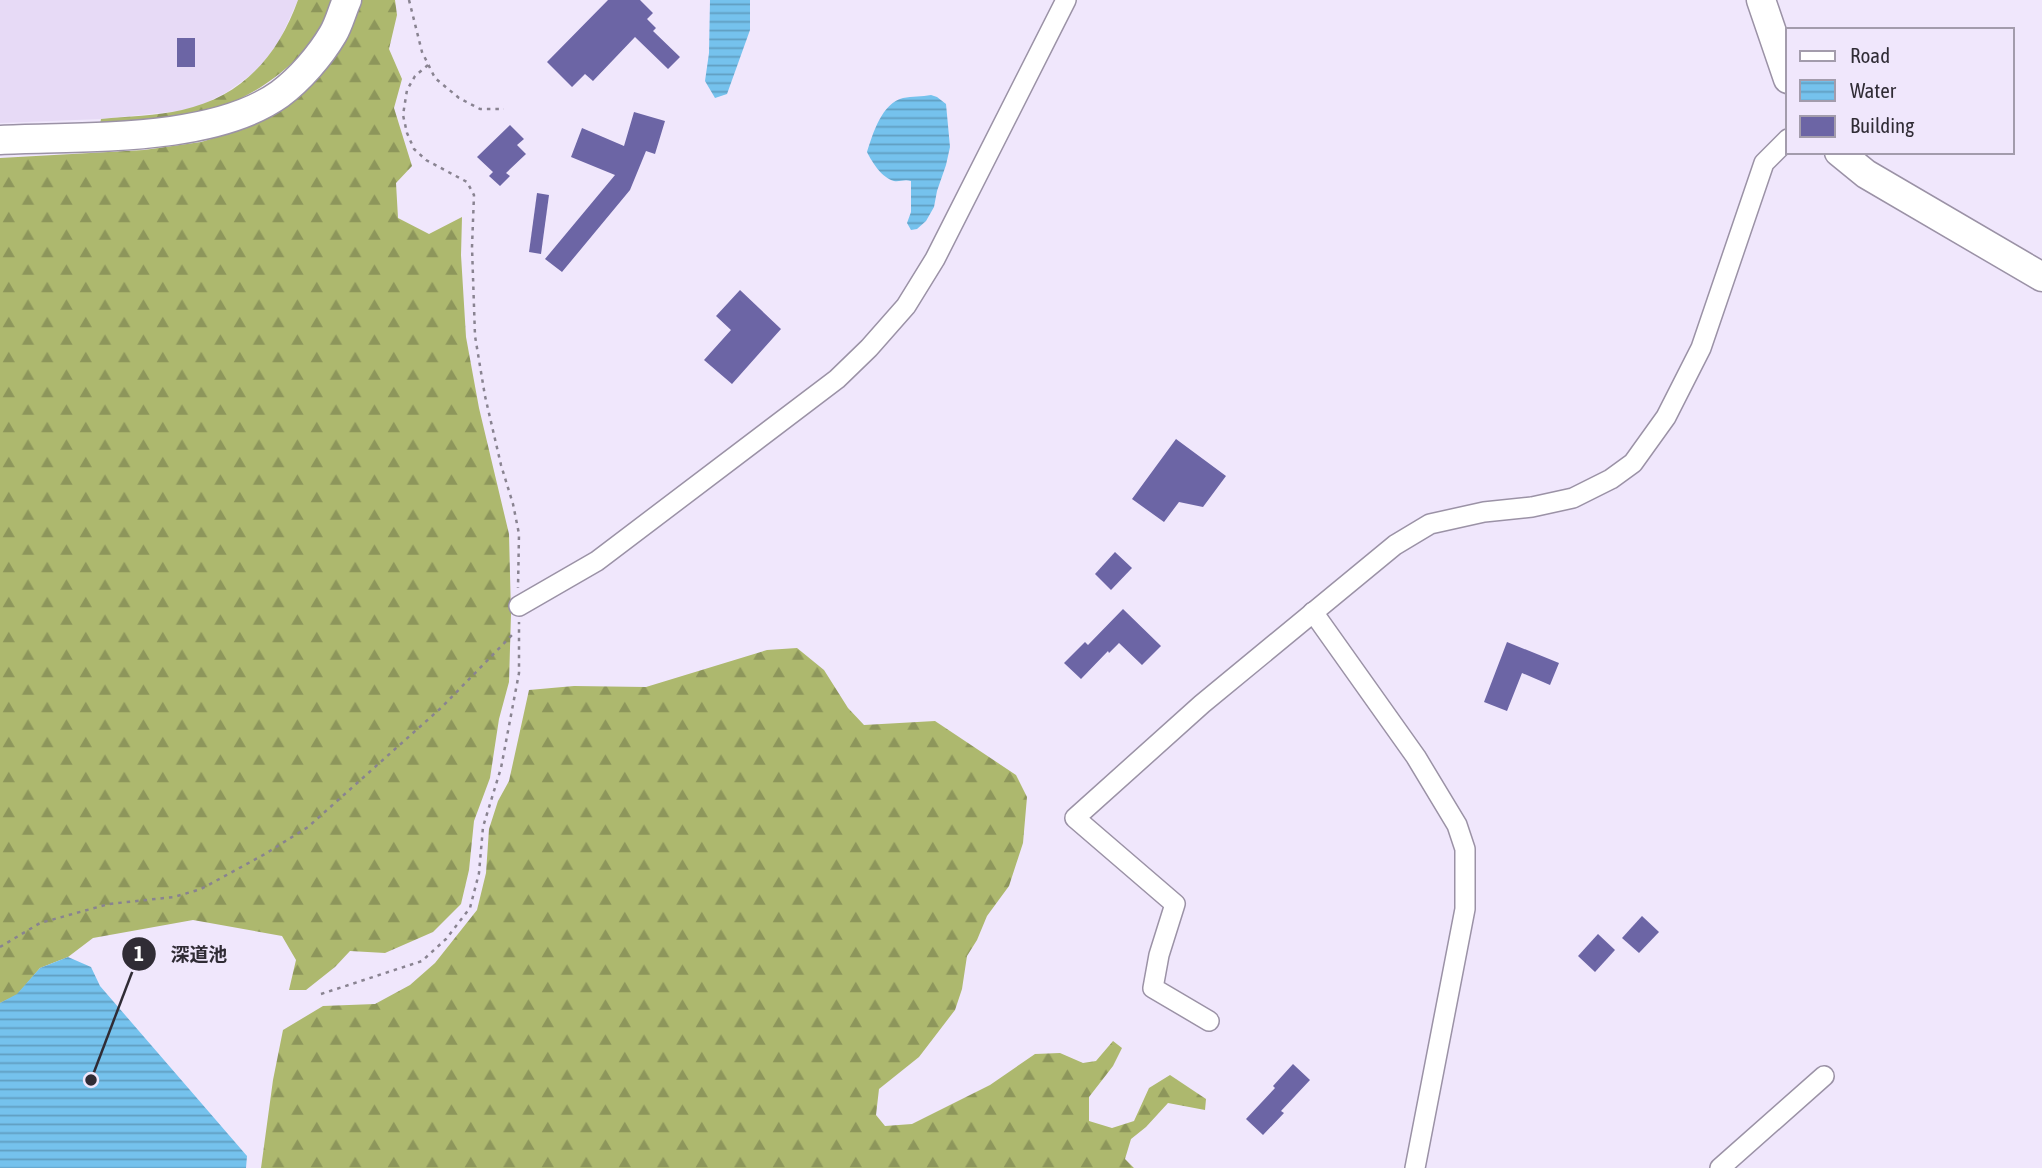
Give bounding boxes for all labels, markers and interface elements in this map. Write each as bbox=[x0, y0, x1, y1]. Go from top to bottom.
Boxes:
legend bbox=[1786, 28, 2014, 154]
text: Road bbox=[1850, 43, 1890, 67]
text: Water bbox=[1850, 78, 1897, 102]
text: Building bbox=[1850, 113, 1914, 137]
callout: 深道池 bbox=[122, 934, 242, 974]
text: 1 bbox=[134, 941, 144, 965]
text: 深道池 bbox=[170, 943, 228, 965]

